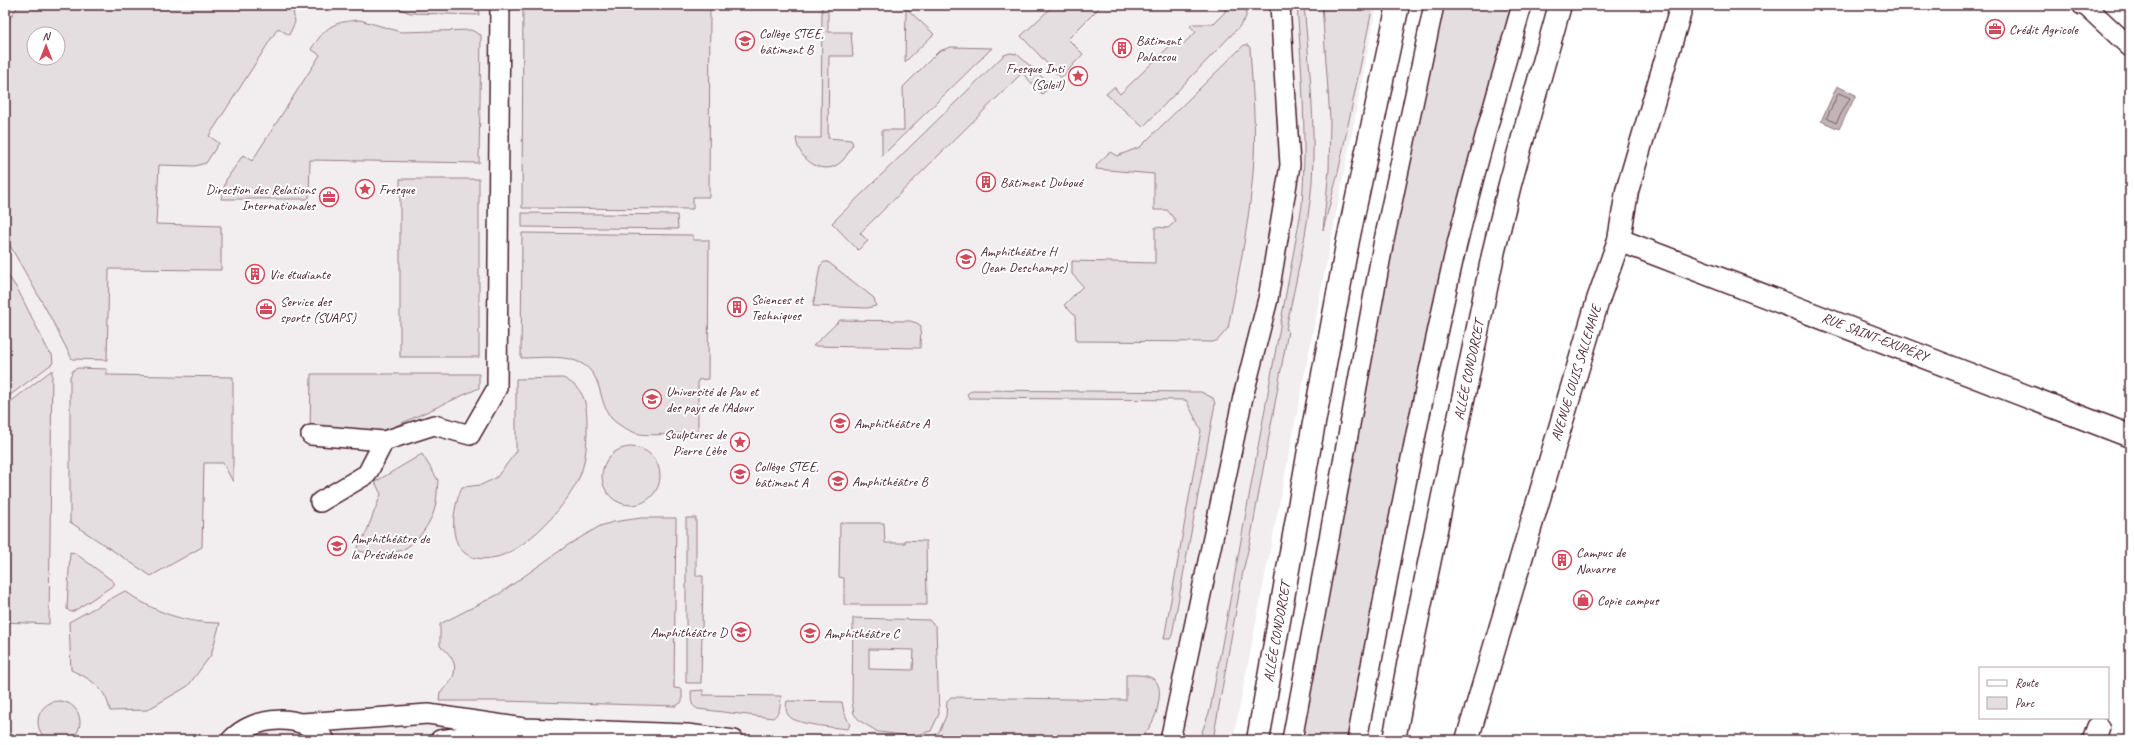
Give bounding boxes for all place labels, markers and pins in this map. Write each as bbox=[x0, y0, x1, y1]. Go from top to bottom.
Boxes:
office icon: Crédit Agricole bbox=[1984, 18, 2006, 40]
place label: Crédit Agricole bbox=[2009, 21, 2079, 38]
place label: Collège STEE, bâtiment B bbox=[759, 25, 824, 58]
school or university icon: Collège STEE, bâtiment B bbox=[734, 30, 756, 52]
place label: Bâtiment Palassou bbox=[1136, 32, 1182, 65]
building icon: Bâtiment Palassou bbox=[1111, 37, 1133, 59]
place label: Fresque Inti (Soleil) bbox=[1006, 60, 1066, 93]
place icon: Fresque Inti (Soleil) bbox=[1067, 65, 1089, 87]
building icon: Bâtiment Duboué bbox=[975, 171, 997, 193]
place label: Bâtiment Duboué bbox=[1000, 174, 1085, 191]
place icon: Fresque bbox=[354, 178, 376, 200]
place label: Direction des Relations Internationales bbox=[206, 181, 316, 214]
place label: Fresque bbox=[379, 181, 416, 198]
office icon: Direction des Relations Internationales bbox=[318, 186, 340, 208]
place label: Amphithéâtre H (Jean Deschamps) bbox=[980, 243, 1069, 276]
school or university icon: Amphithéâtre H (Jean Deschamps) bbox=[955, 248, 977, 270]
building icon: Vie étudiante bbox=[244, 263, 266, 285]
place label: Vie étudiante bbox=[269, 266, 332, 283]
place label: Sciences et Techniques bbox=[751, 291, 804, 324]
place label: Service des sports (SUAPS) bbox=[280, 293, 357, 326]
building icon: Sciences et Techniques bbox=[726, 296, 748, 318]
office icon: Service des sports (SUAPS) bbox=[255, 298, 277, 320]
place label: Université de Pau et des pays de l'Adour bbox=[666, 383, 760, 416]
school or university icon: Université de Pau et des pays de l'Adour bbox=[641, 388, 663, 410]
school or university icon: Amphithéâtre A bbox=[829, 412, 851, 434]
place label: Amphithéâtre A bbox=[854, 415, 930, 432]
place label: Sculptures de Pierre Lèbe bbox=[664, 426, 727, 459]
place icon: Sculptures de Pierre Lèbe bbox=[729, 431, 751, 453]
place label: Collège STEE, bâtiment A bbox=[754, 458, 819, 491]
school or university icon: Collège STEE, bâtiment A bbox=[729, 463, 751, 485]
school or university icon: Amphithéâtre B bbox=[827, 470, 849, 492]
place label: Amphithéâtre B bbox=[852, 473, 929, 490]
place label: Amphithéâtre de la Présidence bbox=[351, 530, 431, 563]
school or university icon: Amphithéâtre de la Présidence bbox=[326, 535, 348, 557]
place label: Campus de Navarre bbox=[1576, 544, 1627, 577]
building icon: Campus de Navarre bbox=[1551, 549, 1573, 571]
shop icon: Copie campus bbox=[1572, 589, 1594, 611]
place label: Copie campus bbox=[1597, 592, 1660, 609]
school or university icon: Amphithéâtre D bbox=[730, 621, 752, 643]
school or university icon: Amphithéâtre C bbox=[799, 622, 821, 644]
place label: Amphithéâtre D bbox=[651, 624, 729, 641]
place label: Amphithéâtre C bbox=[824, 625, 900, 642]

